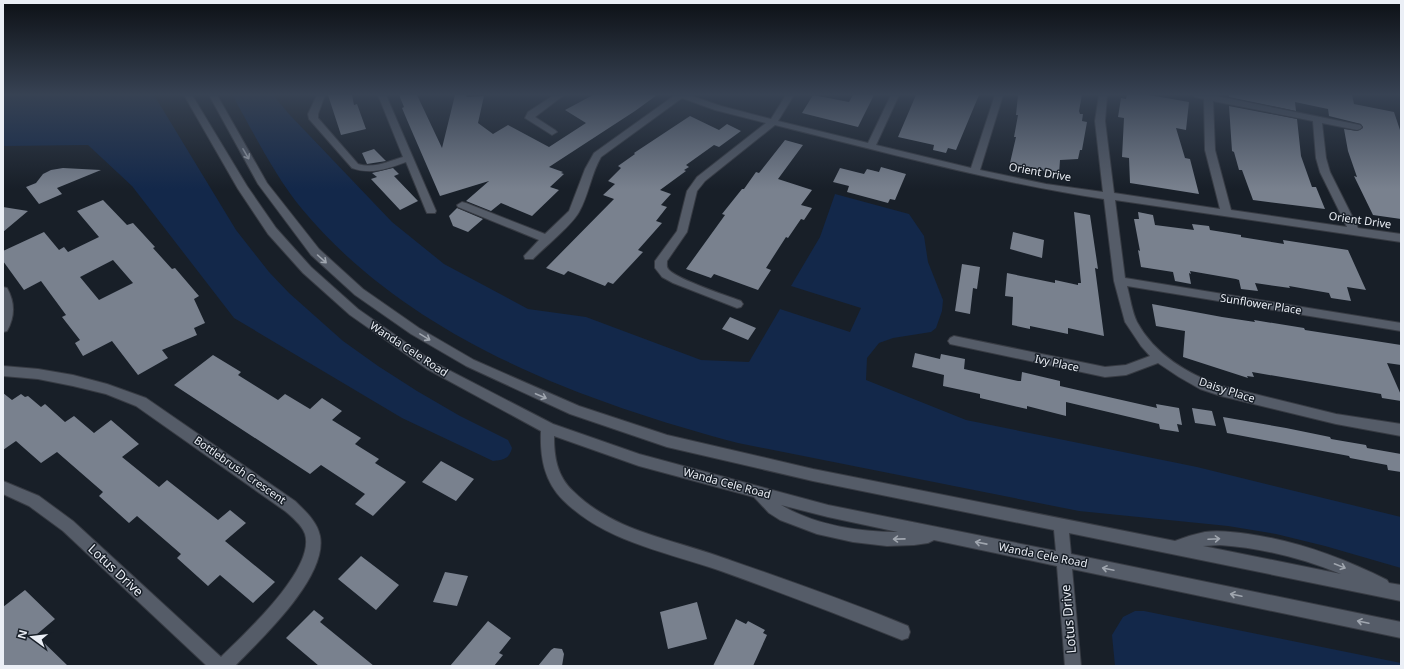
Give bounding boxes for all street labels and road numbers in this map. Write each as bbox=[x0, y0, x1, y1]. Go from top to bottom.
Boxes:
street label: Orient Drive bbox=[1008, 159, 1072, 184]
street label: Orient Drive bbox=[1328, 208, 1392, 231]
street label: Sunflower Place bbox=[1219, 290, 1303, 317]
street label: Wanda Cele Road bbox=[367, 318, 451, 379]
street label: Ivy Place bbox=[1034, 351, 1081, 375]
street label: Daisy Place bbox=[1197, 373, 1257, 406]
street label: Bottlebrush Crescent bbox=[191, 432, 289, 507]
street label: Wanda Cele Road bbox=[682, 464, 773, 501]
street label: Wanda Cele Road bbox=[997, 539, 1089, 570]
street label: Lotus Drive bbox=[85, 540, 147, 600]
street label: Lotus Drive bbox=[1056, 584, 1080, 654]

